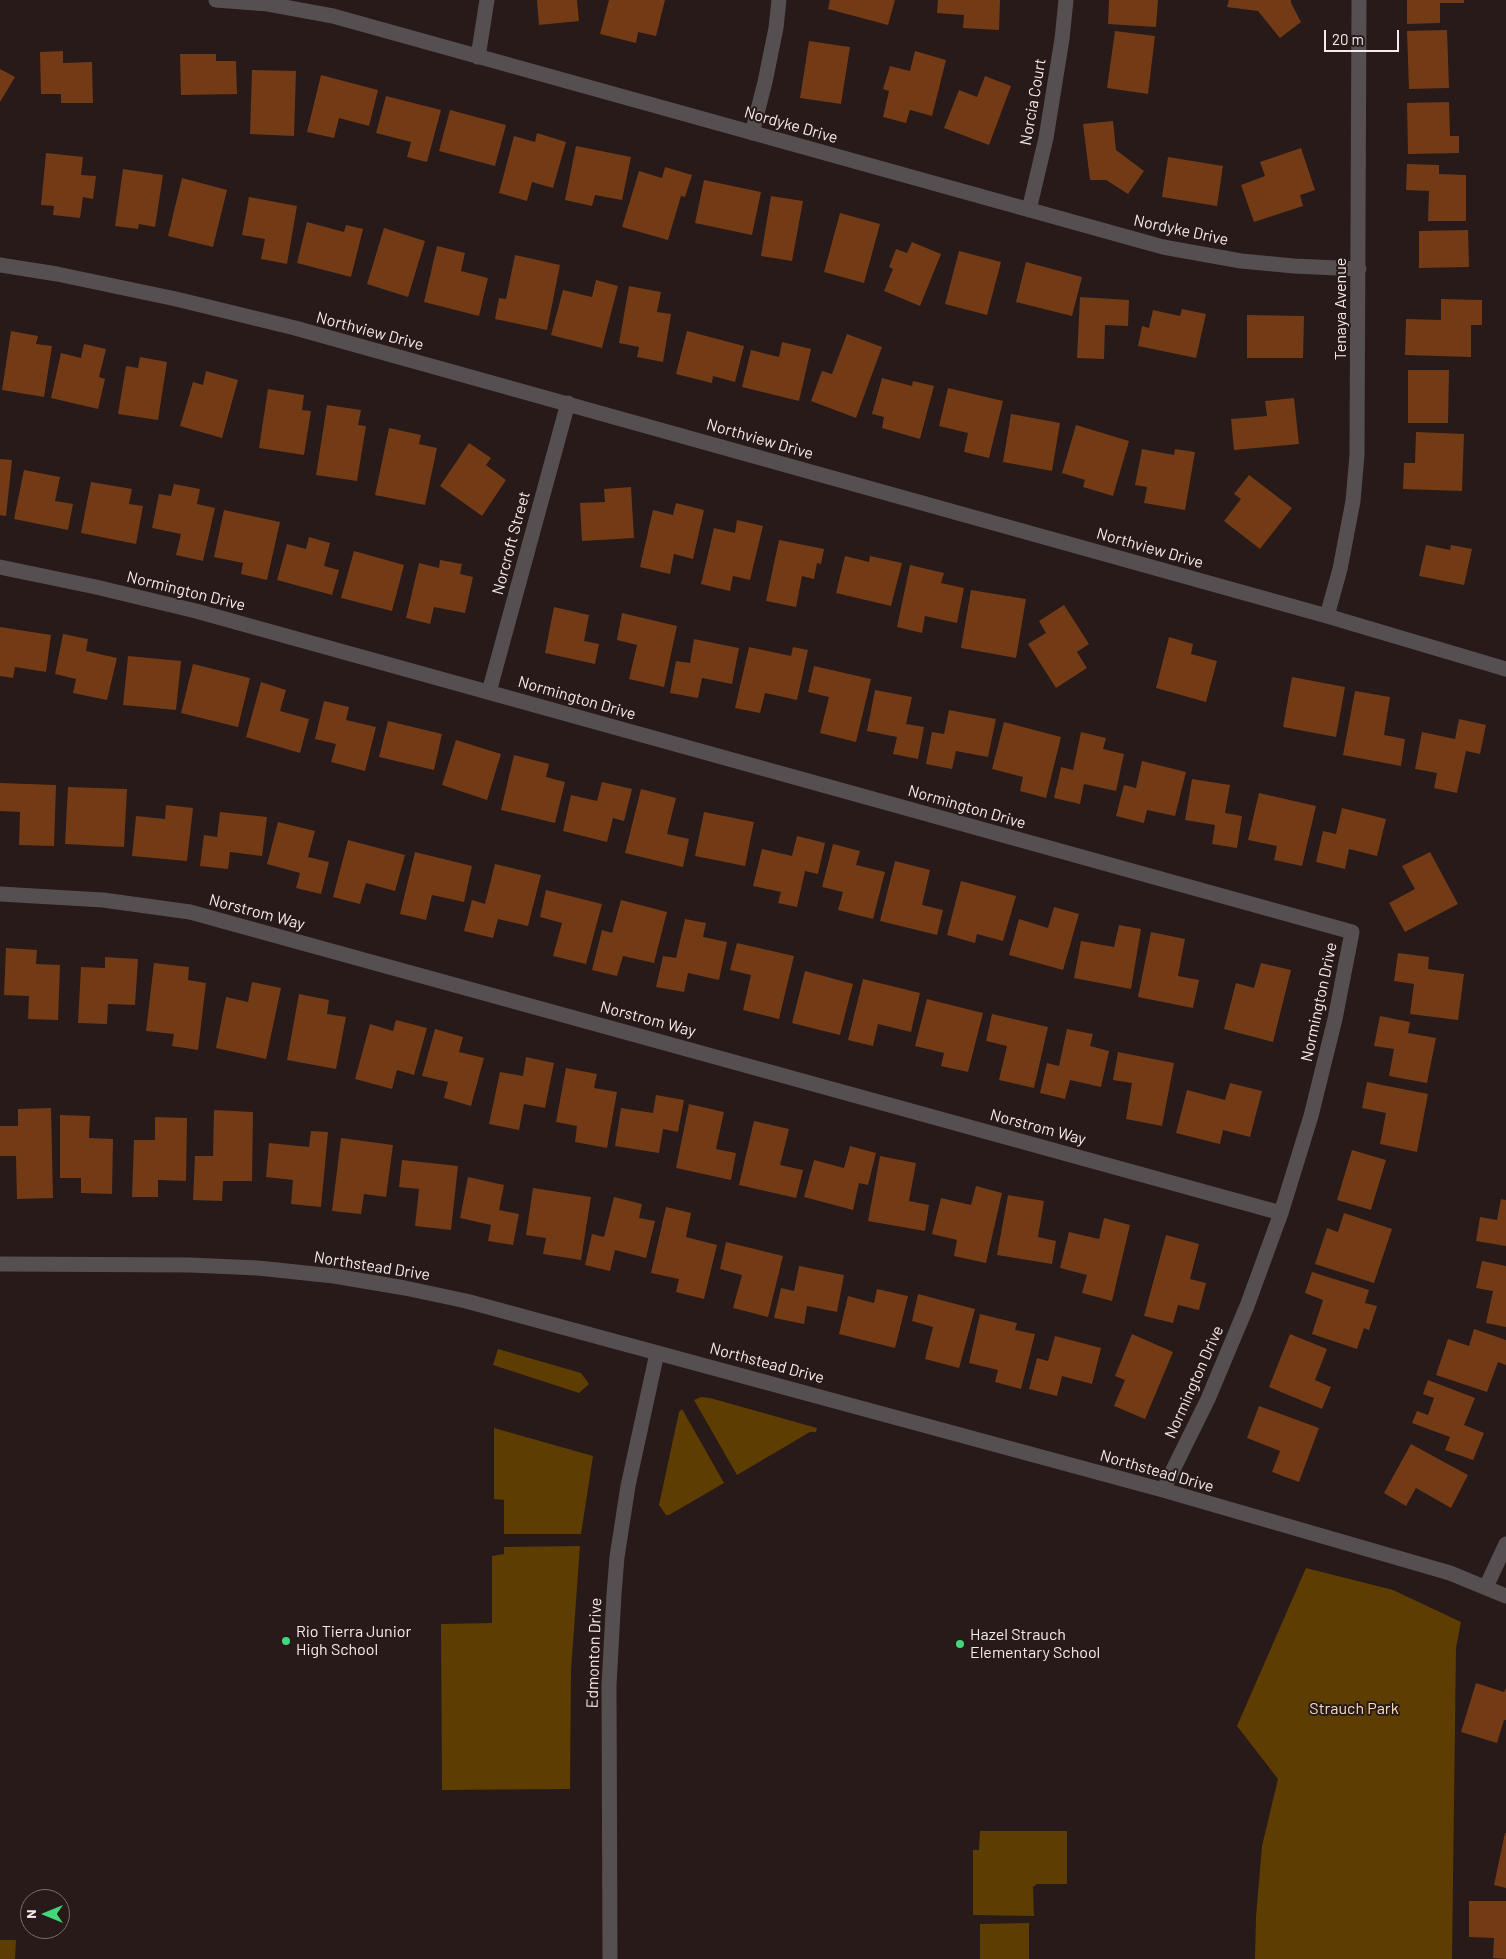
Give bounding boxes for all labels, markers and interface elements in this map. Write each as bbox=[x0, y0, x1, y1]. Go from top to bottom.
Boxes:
scale bar bbox=[1326, 20, 1401, 52]
text: 20 m bbox=[1332, 30, 1364, 48]
street label: Norcia Court bbox=[1016, 57, 1050, 147]
street label: Nordyke Drive bbox=[742, 102, 840, 148]
street label: Nordyke Drive bbox=[1132, 211, 1230, 249]
street label: Tenaya Avenue bbox=[1331, 258, 1351, 360]
street label: Northview Drive bbox=[314, 307, 426, 355]
street label: Northview Drive bbox=[704, 415, 816, 463]
street label: Norcroft Street bbox=[488, 489, 534, 597]
street label: Northview Drive bbox=[1094, 524, 1206, 572]
street label: Normington Drive bbox=[125, 567, 247, 615]
street label: Normington Drive bbox=[516, 672, 638, 724]
street label: Normington Drive bbox=[906, 781, 1028, 833]
street label: Norstrom Way bbox=[207, 890, 307, 934]
street label: Normington Drive bbox=[1297, 941, 1341, 1063]
street label: Norstrom Way bbox=[598, 997, 698, 1041]
street label: Norstrom Way bbox=[988, 1105, 1088, 1149]
street label: Northstead Drive bbox=[312, 1247, 432, 1285]
street label: Normington Drive bbox=[1160, 1323, 1228, 1441]
street label: Northstead Drive bbox=[708, 1339, 826, 1387]
street label: Northstead Drive bbox=[1098, 1446, 1216, 1496]
street label: Edmonton Drive bbox=[582, 1597, 606, 1709]
place label: Rio Tierra Junior High School bbox=[296, 1622, 411, 1660]
place label: Hazel Strauch Elementary School bbox=[970, 1625, 1100, 1663]
marker: Rio Tierra Junior High School bbox=[280, 1635, 292, 1647]
marker: Hazel Strauch Elementary School bbox=[954, 1638, 966, 1650]
park label: Strauch Park bbox=[1309, 1699, 1399, 1719]
north arrow bbox=[20, 1889, 70, 1939]
text: N bbox=[22, 1909, 39, 1919]

